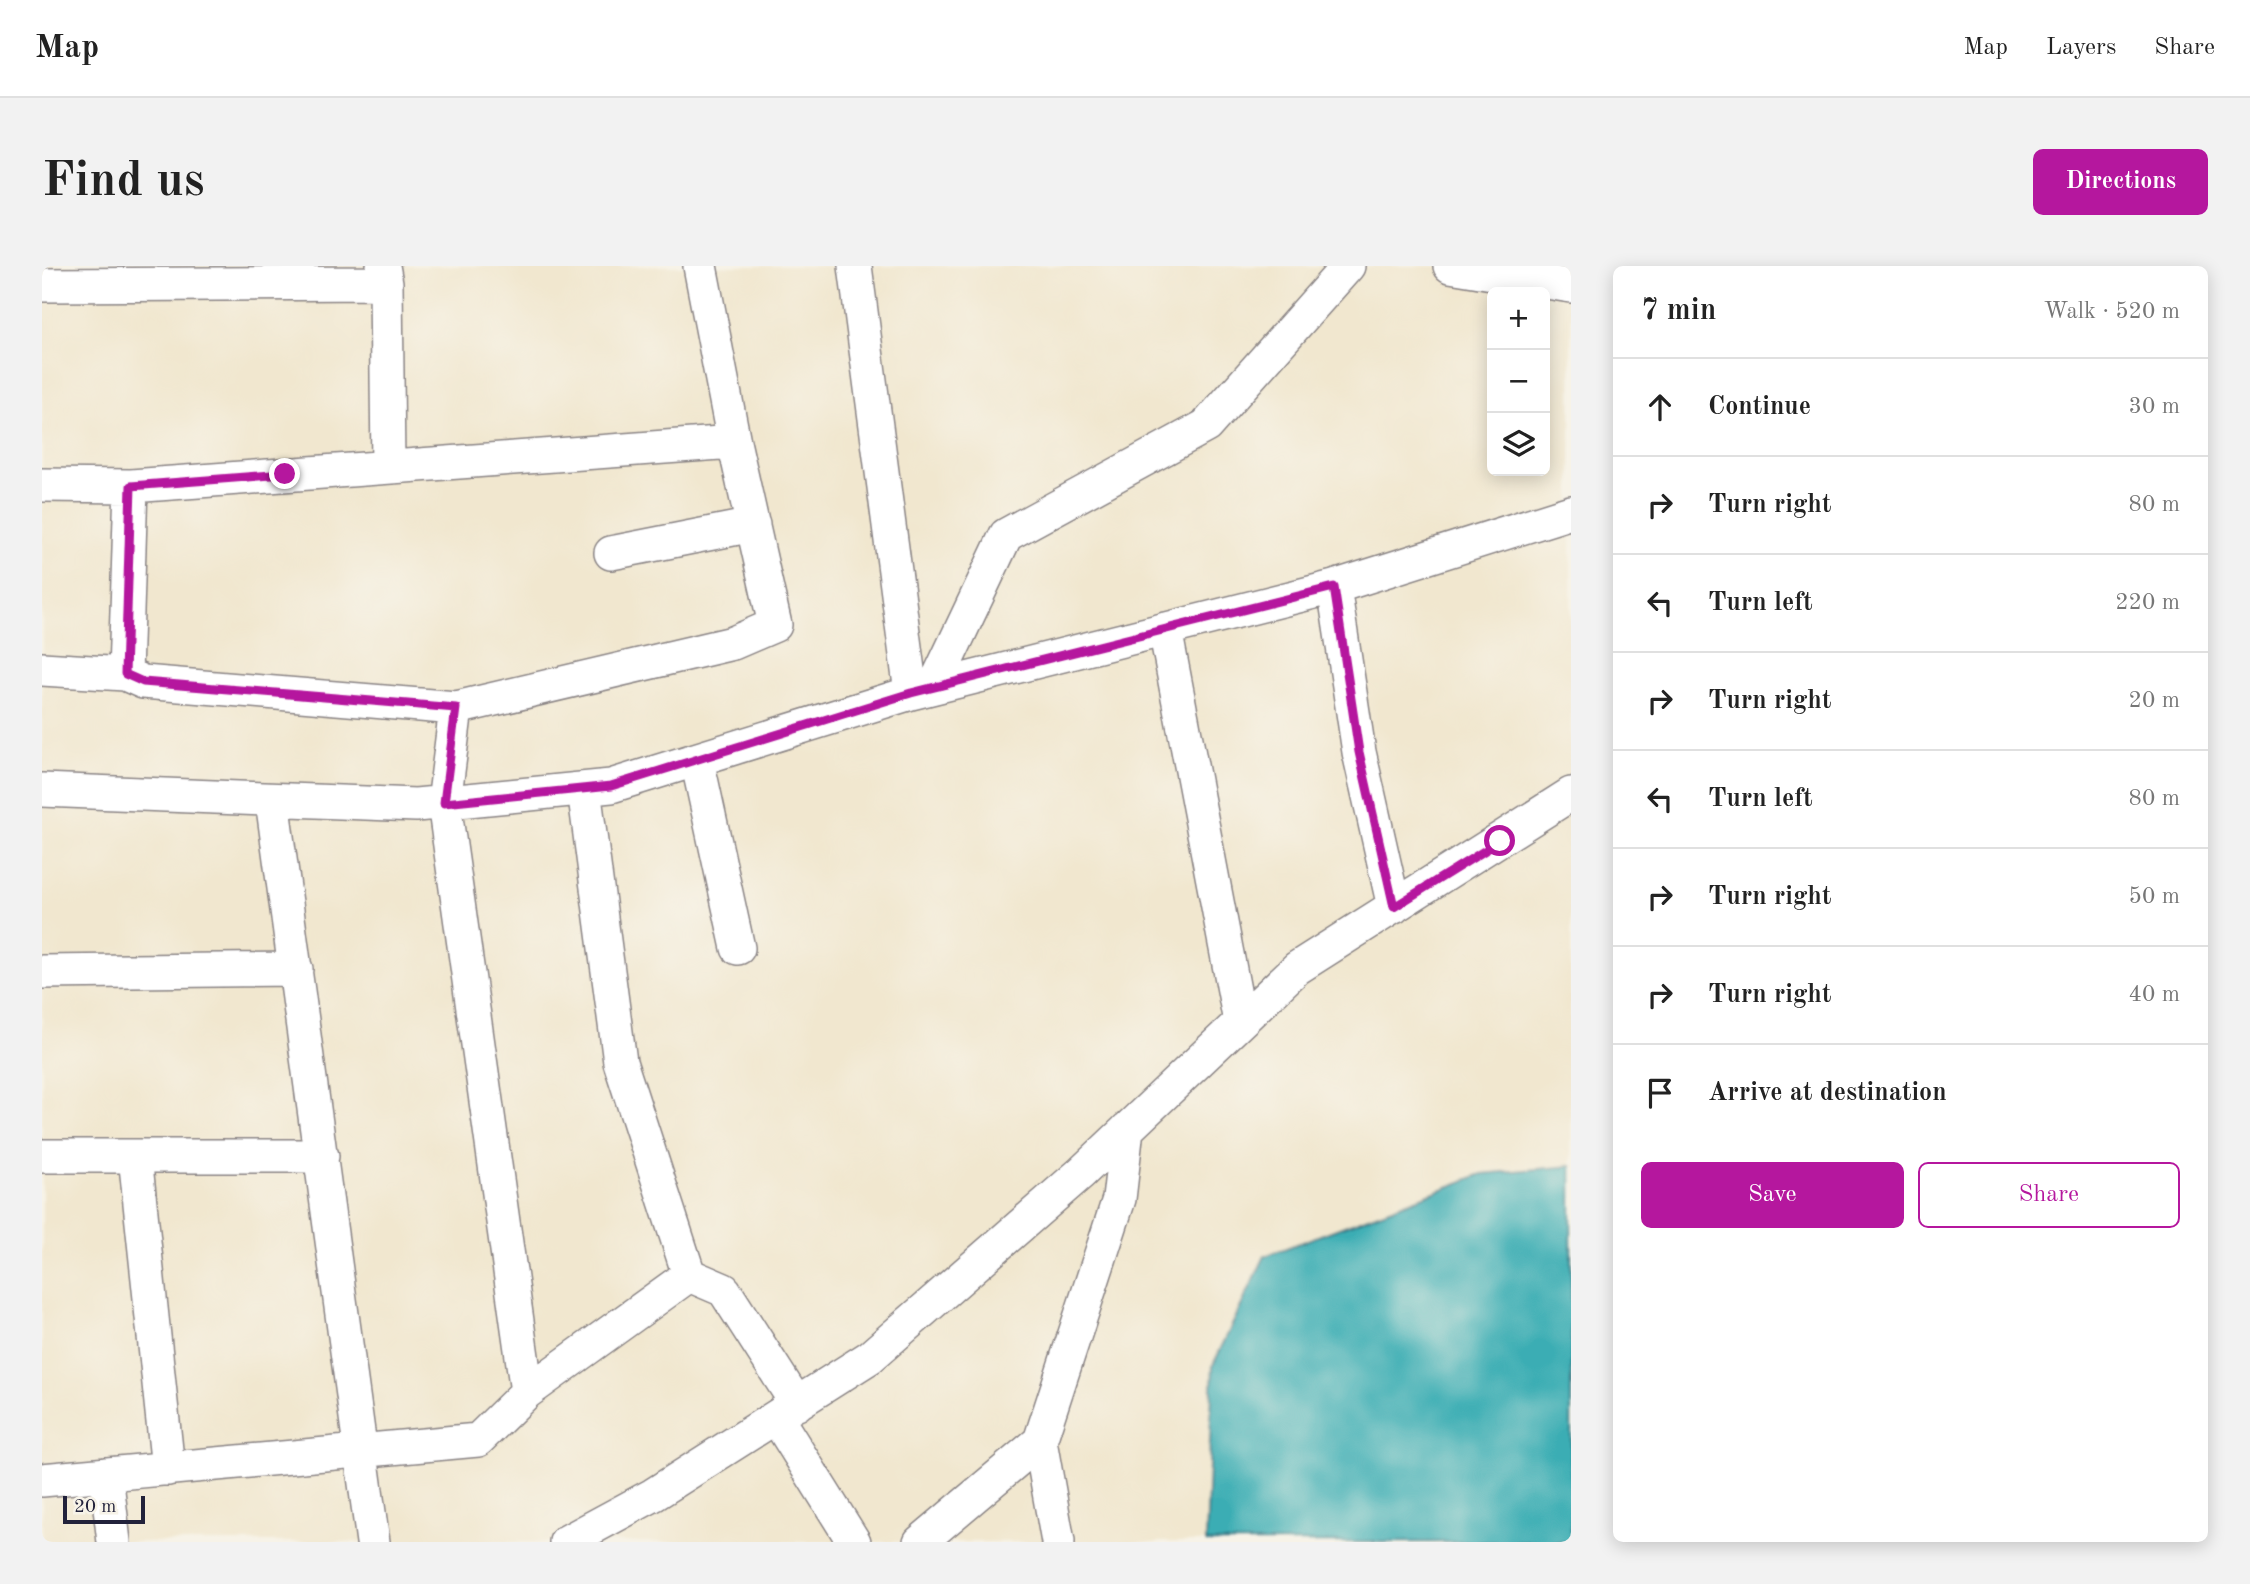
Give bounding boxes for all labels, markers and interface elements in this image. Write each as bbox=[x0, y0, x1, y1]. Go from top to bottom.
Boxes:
text: Map bbox=[35, 32, 99, 65]
text: Map bbox=[1964, 36, 2008, 60]
text: Layers bbox=[2046, 36, 2116, 60]
text: Share bbox=[2154, 36, 2215, 60]
button: Directions bbox=[2033, 149, 2208, 215]
text: Find us bbox=[42, 158, 205, 207]
map controls bbox=[1487, 287, 1550, 476]
button: + bbox=[1487, 287, 1550, 350]
text: 7 min bbox=[1641, 296, 1716, 326]
text: Walk · 520 m bbox=[2044, 300, 2180, 323]
button: − bbox=[1487, 350, 1550, 413]
icon: ahead bbox=[1641, 388, 1679, 426]
text: Continue bbox=[1708, 394, 1811, 420]
text: 30 m bbox=[2129, 395, 2180, 418]
button: layers bbox=[1487, 413, 1550, 476]
route end bbox=[269, 458, 300, 489]
icon: right bbox=[1641, 486, 1679, 524]
text: Turn right bbox=[1708, 492, 1831, 518]
text: 80 m bbox=[2129, 493, 2180, 516]
icon: left bbox=[1641, 584, 1679, 622]
text: Turn left bbox=[1708, 590, 1813, 616]
text: 220 m bbox=[2115, 591, 2180, 614]
icon: right bbox=[1641, 682, 1679, 720]
text: Turn right bbox=[1708, 688, 1831, 714]
text: 20 m bbox=[2129, 689, 2180, 712]
icon: left bbox=[1641, 780, 1679, 818]
text: Turn left bbox=[1708, 786, 1813, 812]
text: 80 m bbox=[2129, 787, 2180, 810]
route start bbox=[1484, 825, 1515, 856]
icon: right bbox=[1641, 878, 1679, 916]
text: Turn right bbox=[1708, 884, 1831, 910]
text: 50 m bbox=[2129, 885, 2180, 908]
icon: right bbox=[1641, 976, 1679, 1014]
text: Turn right bbox=[1708, 982, 1831, 1008]
text: 40 m bbox=[2129, 983, 2180, 1006]
icon: arrive bbox=[1641, 1074, 1679, 1112]
text: Arrive at destination bbox=[1708, 1080, 1947, 1106]
button: Save bbox=[1641, 1162, 1904, 1228]
button: Share bbox=[1918, 1162, 2180, 1228]
scale bar bbox=[63, 1493, 145, 1525]
text: 20 m bbox=[74, 1498, 116, 1517]

